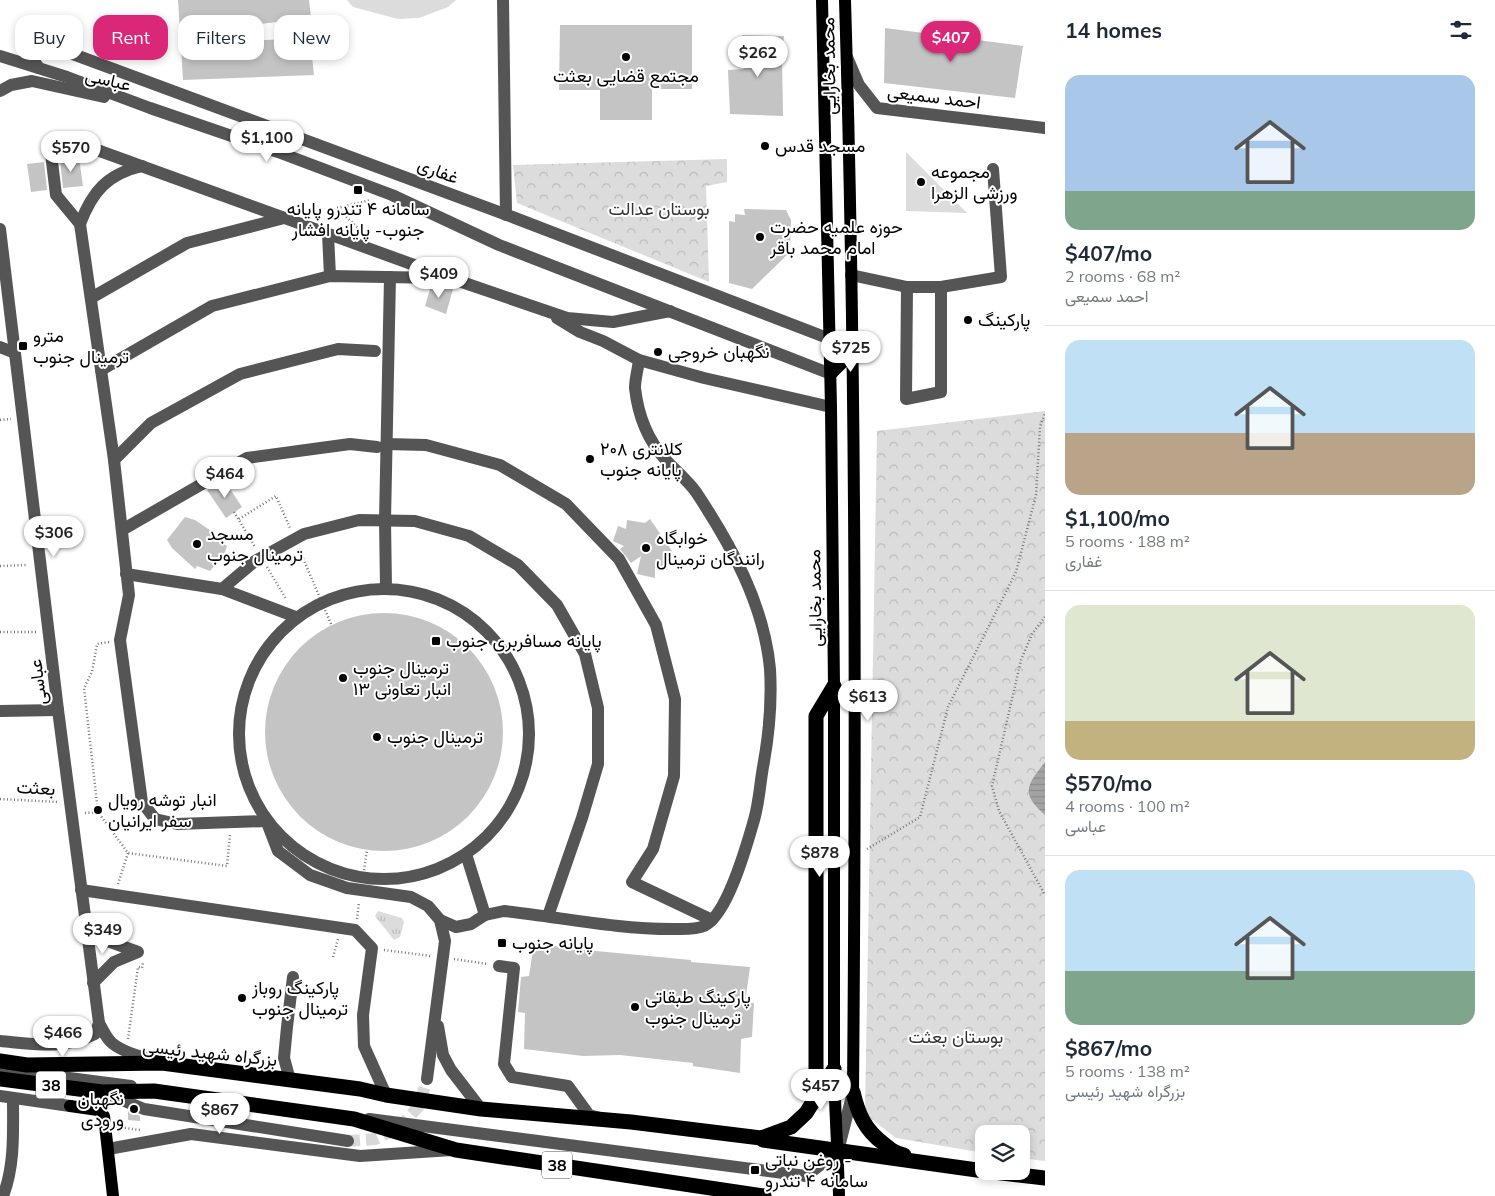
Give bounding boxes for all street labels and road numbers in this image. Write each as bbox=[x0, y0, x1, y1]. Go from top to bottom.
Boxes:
street label: محمد بخارایی bbox=[816, 17, 841, 115]
street label: عباسی bbox=[83, 63, 133, 96]
street label: احمد سمیعی bbox=[886, 79, 982, 114]
street label: غفاری bbox=[414, 152, 462, 189]
street label: محمد بخارایی bbox=[802, 549, 827, 647]
street label: عباسی bbox=[23, 658, 52, 706]
street label: بعثت bbox=[16, 775, 56, 800]
street label: بزرگراه شهید رئیسی bbox=[142, 1034, 279, 1071]
road number: 38 bbox=[36, 1072, 66, 1098]
road number: 38 bbox=[542, 1152, 572, 1178]

